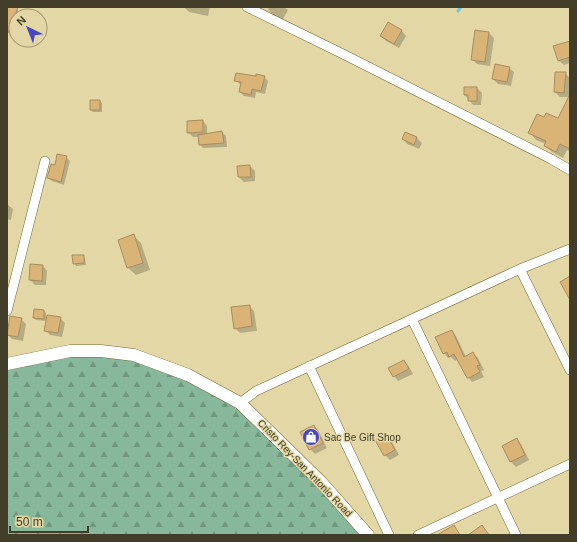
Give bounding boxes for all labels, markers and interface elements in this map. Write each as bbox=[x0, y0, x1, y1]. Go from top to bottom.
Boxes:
north arrow bbox=[8, 8, 48, 48]
text: N bbox=[14, 14, 28, 28]
street label: Cristo Rey-San Antonio Road bbox=[256, 417, 354, 519]
shop icon: Sac Be Gift Shop bbox=[301, 427, 321, 447]
place label: Sac Be Gift Shop bbox=[324, 432, 401, 443]
scale bar bbox=[10, 508, 88, 534]
text: 50 m bbox=[16, 515, 43, 529]

